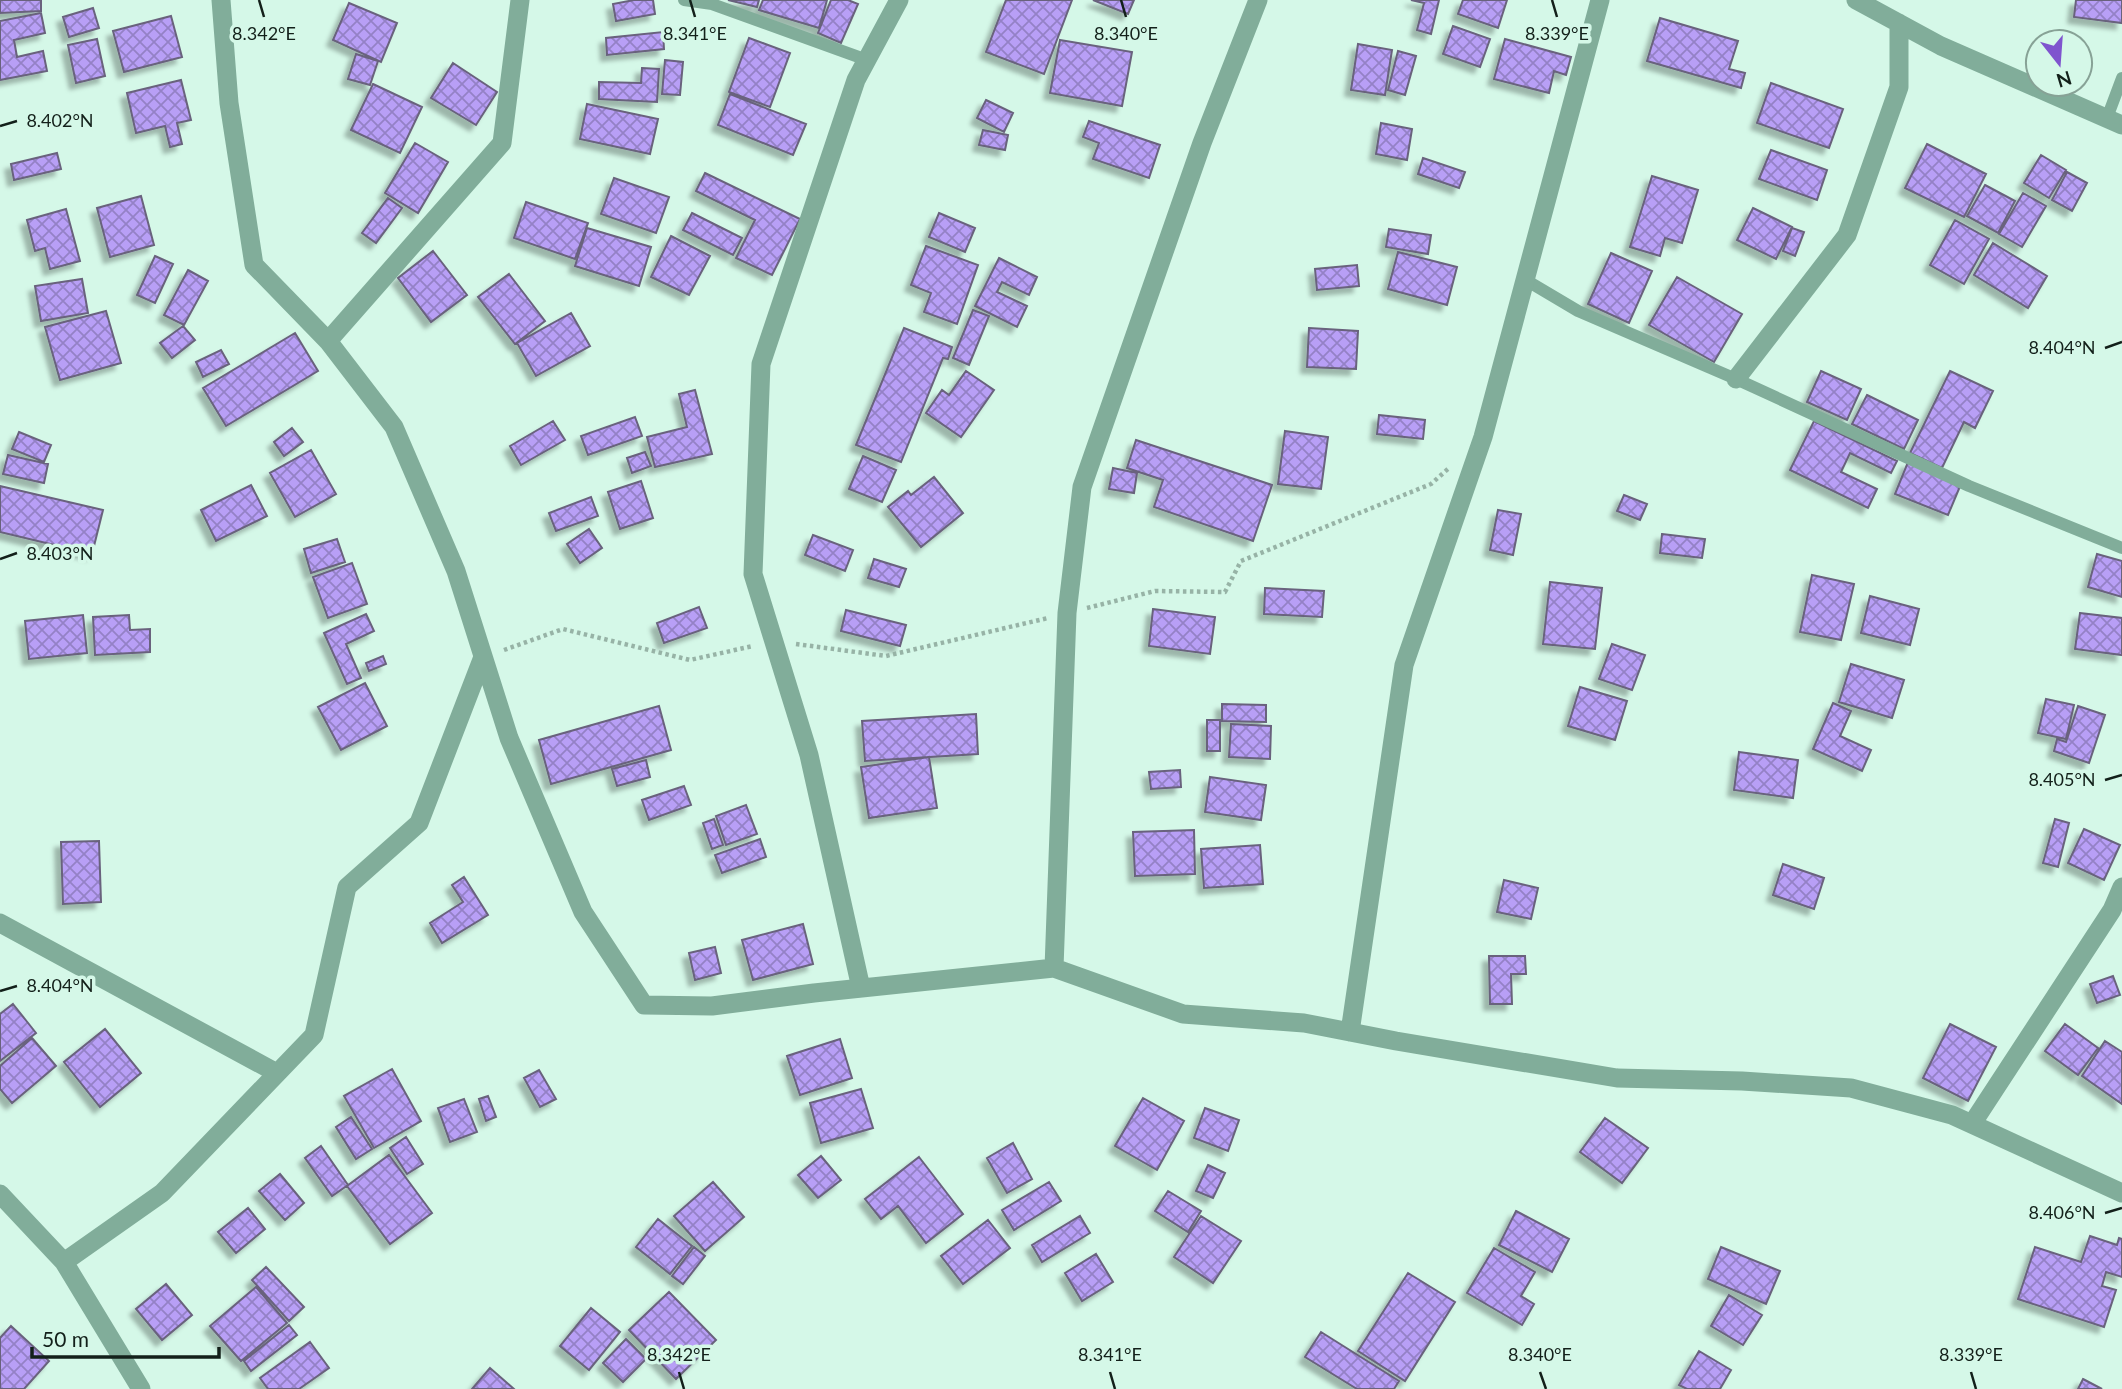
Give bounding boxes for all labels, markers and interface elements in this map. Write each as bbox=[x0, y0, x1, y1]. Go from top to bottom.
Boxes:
text: 8.342°E bbox=[232, 22, 296, 44]
text: 8.341°E bbox=[663, 22, 727, 44]
text: 8.340°E bbox=[1094, 22, 1158, 44]
text: 8.339°E bbox=[1525, 22, 1589, 44]
north arrow bbox=[2024, 28, 2094, 98]
text: N bbox=[2054, 67, 2074, 93]
text: 8.402°N bbox=[26, 109, 94, 131]
text: 8.404°N bbox=[2028, 336, 2096, 358]
text: 8.403°N bbox=[26, 542, 94, 564]
text: 8.405°N bbox=[2028, 768, 2096, 790]
text: 8.404°N bbox=[26, 974, 94, 996]
text: 8.406°N bbox=[2028, 1201, 2096, 1223]
scale bar bbox=[32, 1316, 219, 1360]
text: 50 m bbox=[42, 1326, 89, 1351]
text: 8.342°E bbox=[647, 1343, 711, 1365]
text: 8.341°E bbox=[1078, 1343, 1142, 1365]
text: 8.340°E bbox=[1508, 1343, 1572, 1365]
text: 8.339°E bbox=[1939, 1343, 2003, 1365]

